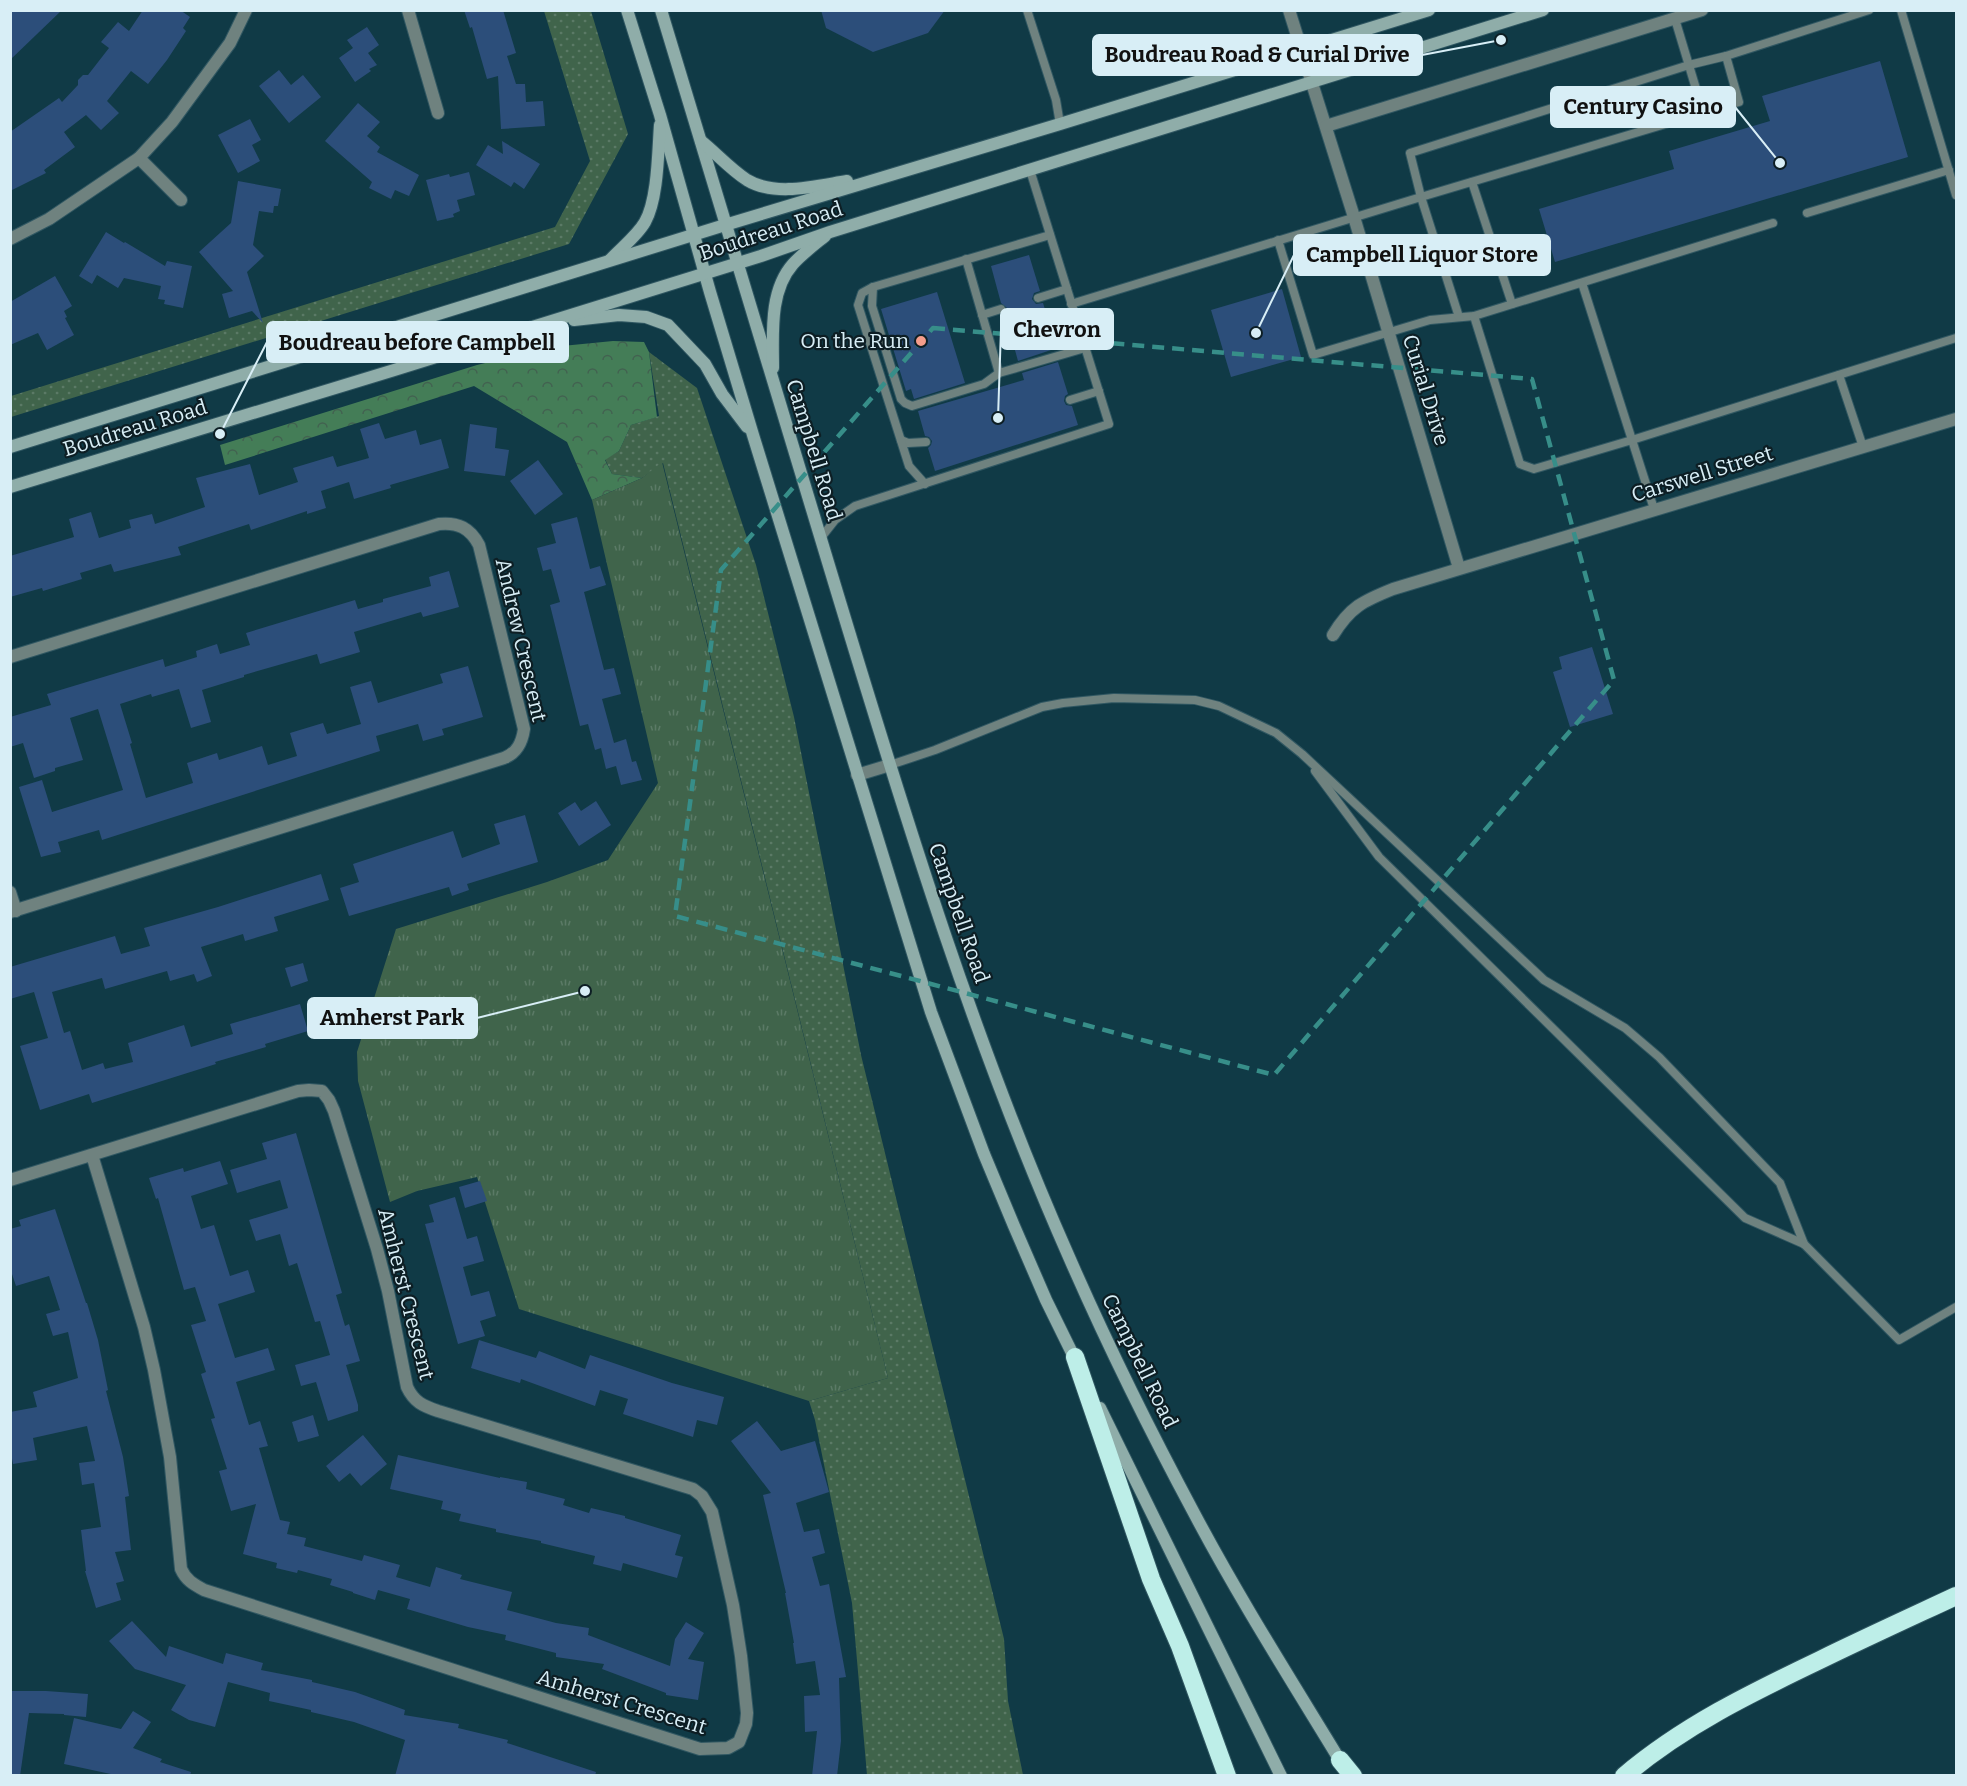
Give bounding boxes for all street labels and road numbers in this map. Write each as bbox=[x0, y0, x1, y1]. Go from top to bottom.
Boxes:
street label: Boudreau Road bbox=[696, 196, 846, 266]
street label: Curial Drive bbox=[1397, 331, 1455, 449]
street label: Campbell Road bbox=[780, 376, 848, 524]
street label: Boudreau Road bbox=[60, 394, 210, 462]
street label: Carswell Street bbox=[1628, 440, 1776, 508]
street label: Andrew Crescent bbox=[490, 556, 553, 725]
street label: Campbell Road bbox=[923, 840, 995, 986]
street label: Amherst Crescent bbox=[372, 1206, 440, 1383]
street label: Campbell Road bbox=[1096, 1289, 1184, 1433]
street label: Amherst Crescent bbox=[534, 1664, 710, 1740]

